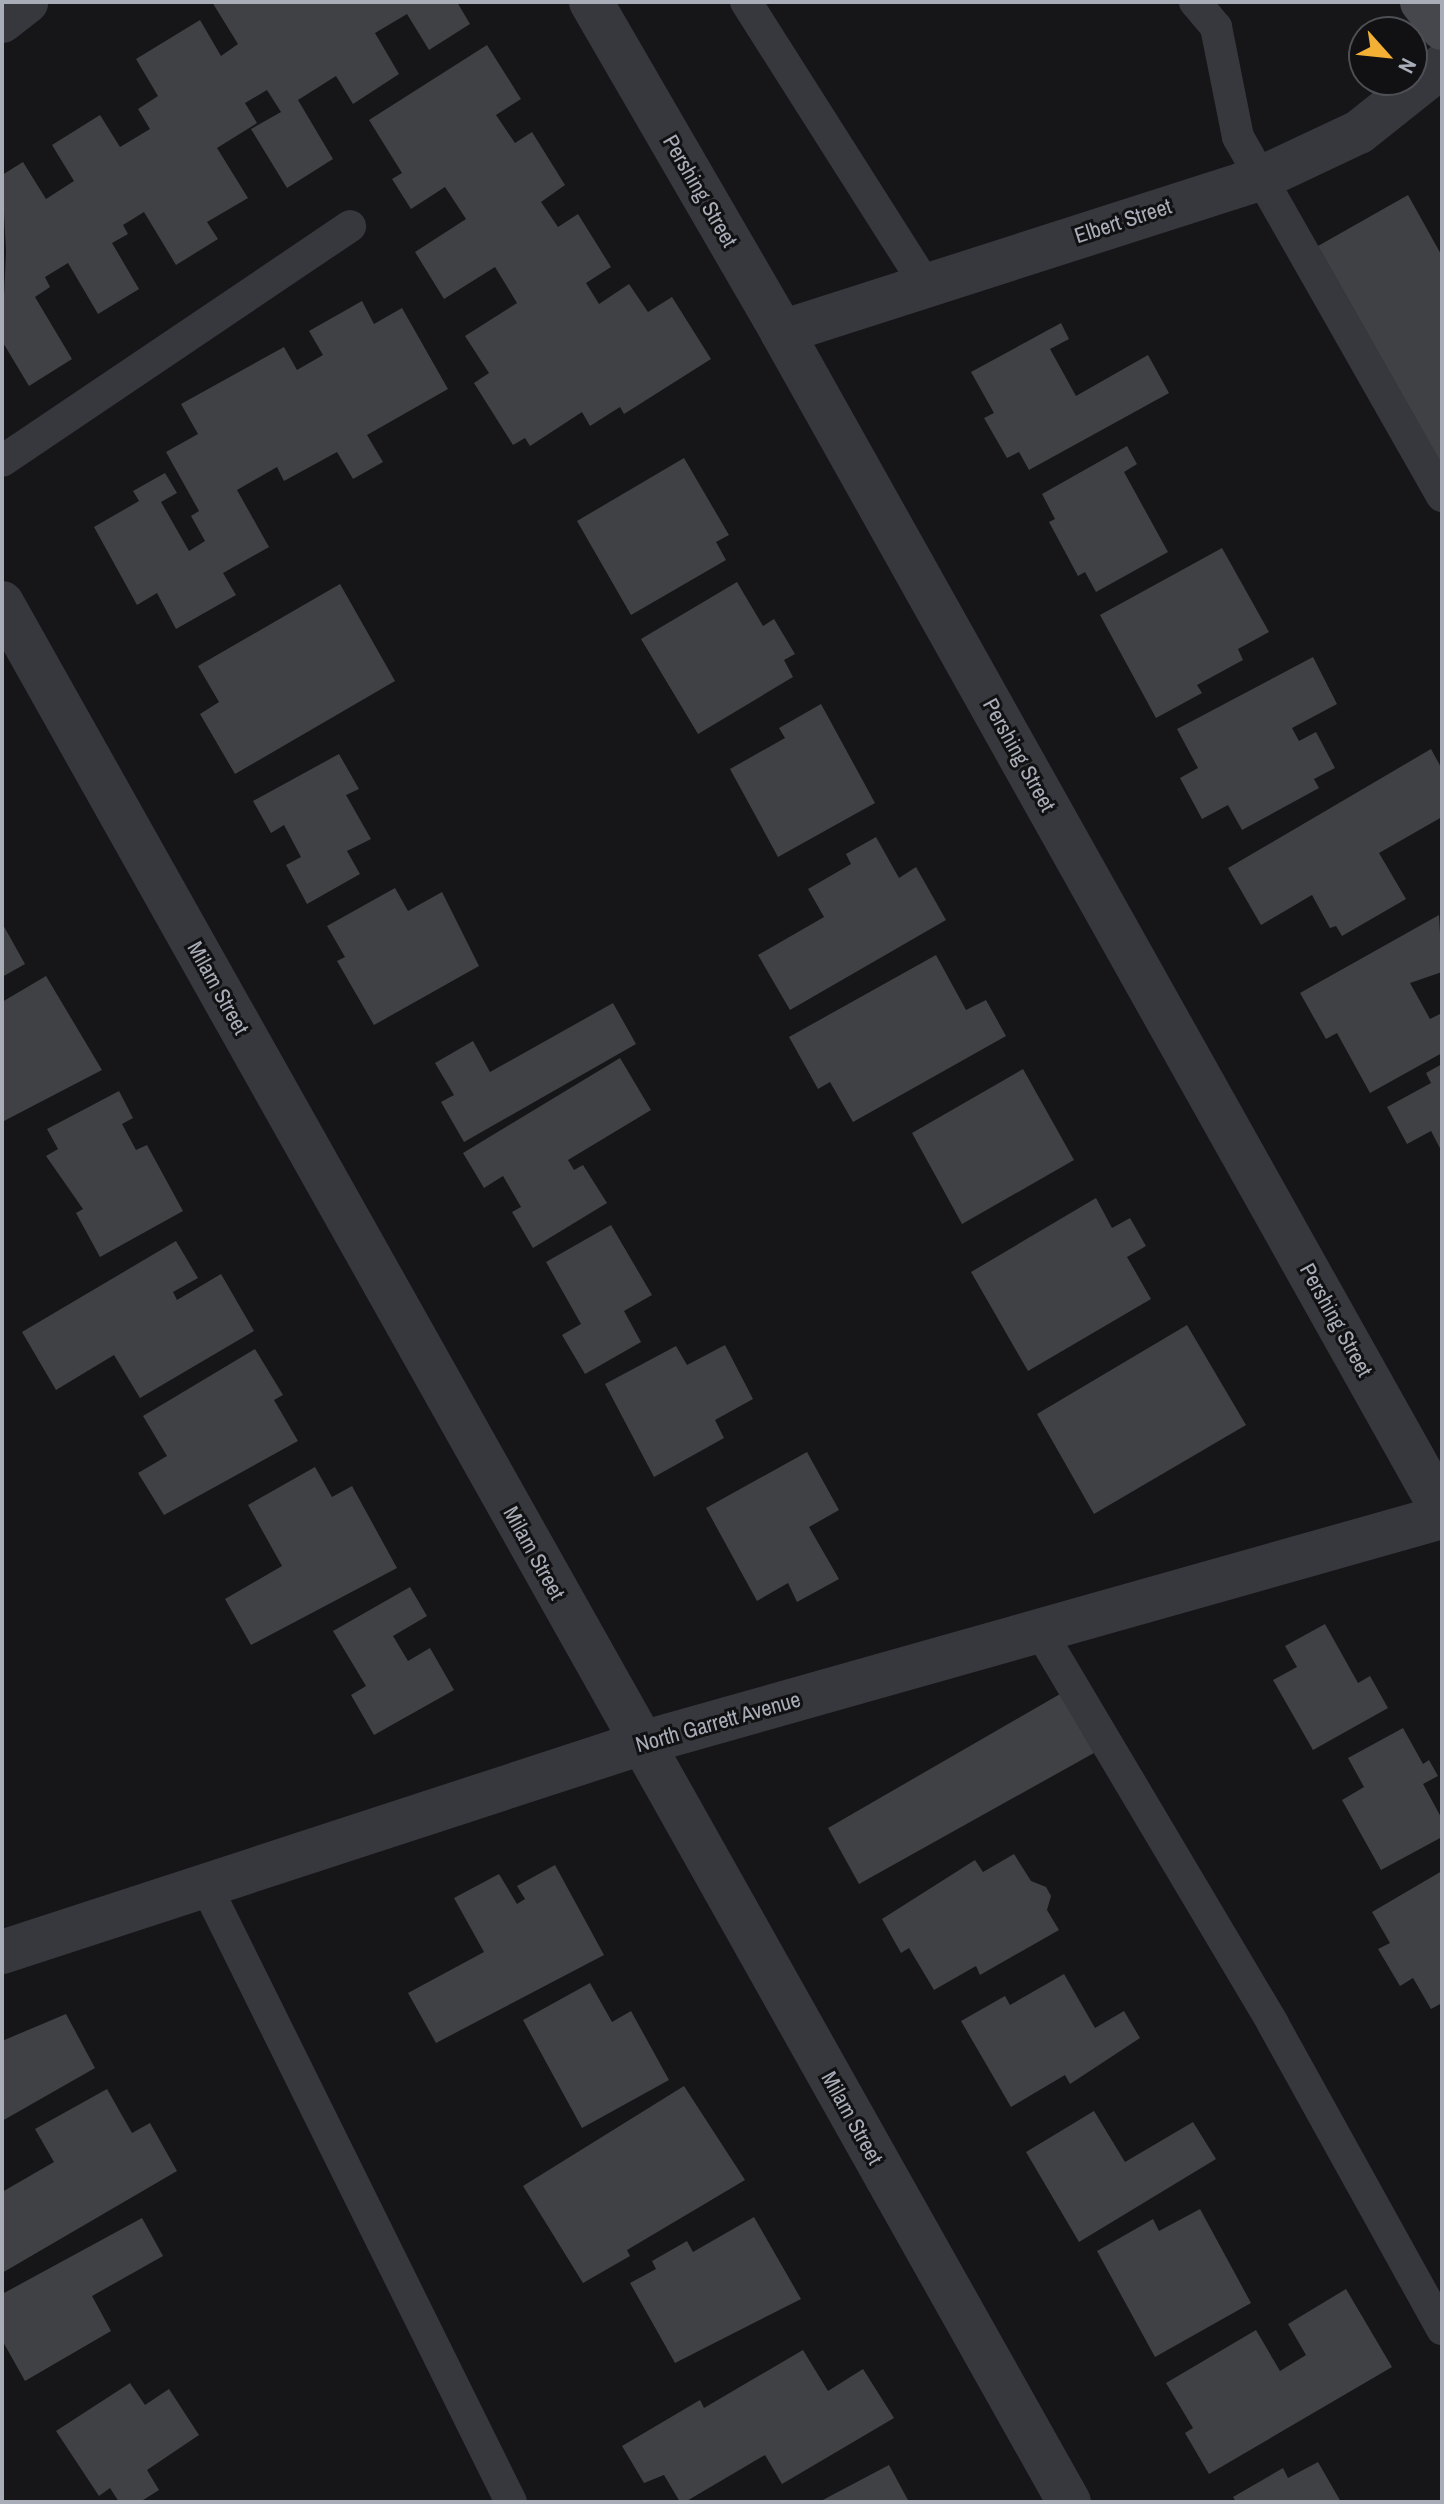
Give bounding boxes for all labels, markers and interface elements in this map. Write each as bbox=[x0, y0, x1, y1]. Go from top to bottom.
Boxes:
north arrow bbox=[1348, 16, 1428, 96]
text: N bbox=[1391, 53, 1424, 79]
street label: Pershing Street bbox=[657, 130, 743, 252]
street label: Elbert Street bbox=[1071, 193, 1175, 249]
street label: Pershing Street bbox=[977, 694, 1061, 816]
street label: Milam Street bbox=[182, 937, 254, 1039]
street label: Pershing Street bbox=[1294, 1259, 1378, 1381]
street label: Milam Street bbox=[498, 1502, 570, 1604]
street label: North Garrett Avenue bbox=[632, 1686, 804, 1758]
street label: Milam Street bbox=[816, 2067, 888, 2169]

